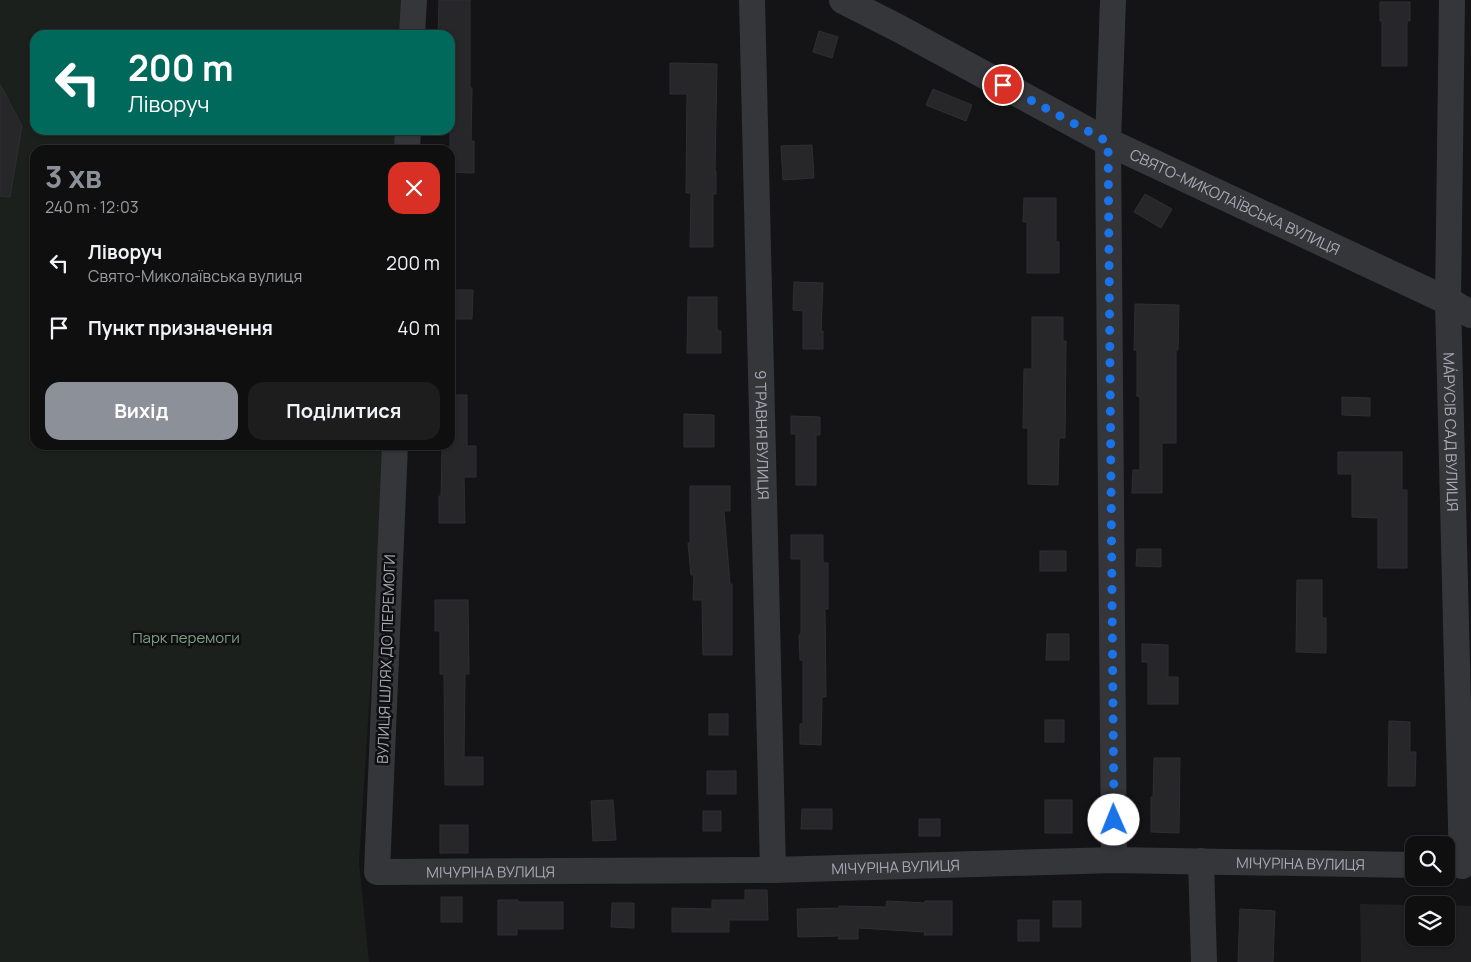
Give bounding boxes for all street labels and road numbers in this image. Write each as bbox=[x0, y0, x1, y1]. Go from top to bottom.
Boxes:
street label: СВЯТО-МИКОЛАЇВСЬКА ВУЛИЦЯ bbox=[1127, 143, 1344, 260]
street label: МÁРУСІВ САД ВУЛИЦЯ bbox=[1439, 352, 1464, 512]
street label: 9 ТРАВНЯ ВУЛИЦЯ bbox=[750, 370, 775, 500]
street label: ВУЛИЦЯ ШЛЯХ ДО ПЕРЕМОГИ bbox=[372, 554, 400, 764]
street label: МІЧУРІНА ВУЛИЦЯ bbox=[1236, 852, 1365, 875]
street label: МІЧУРІНА ВУЛИЦЯ bbox=[831, 854, 960, 879]
street label: МІЧУРІНА ВУЛИЦЯ bbox=[426, 861, 555, 882]

